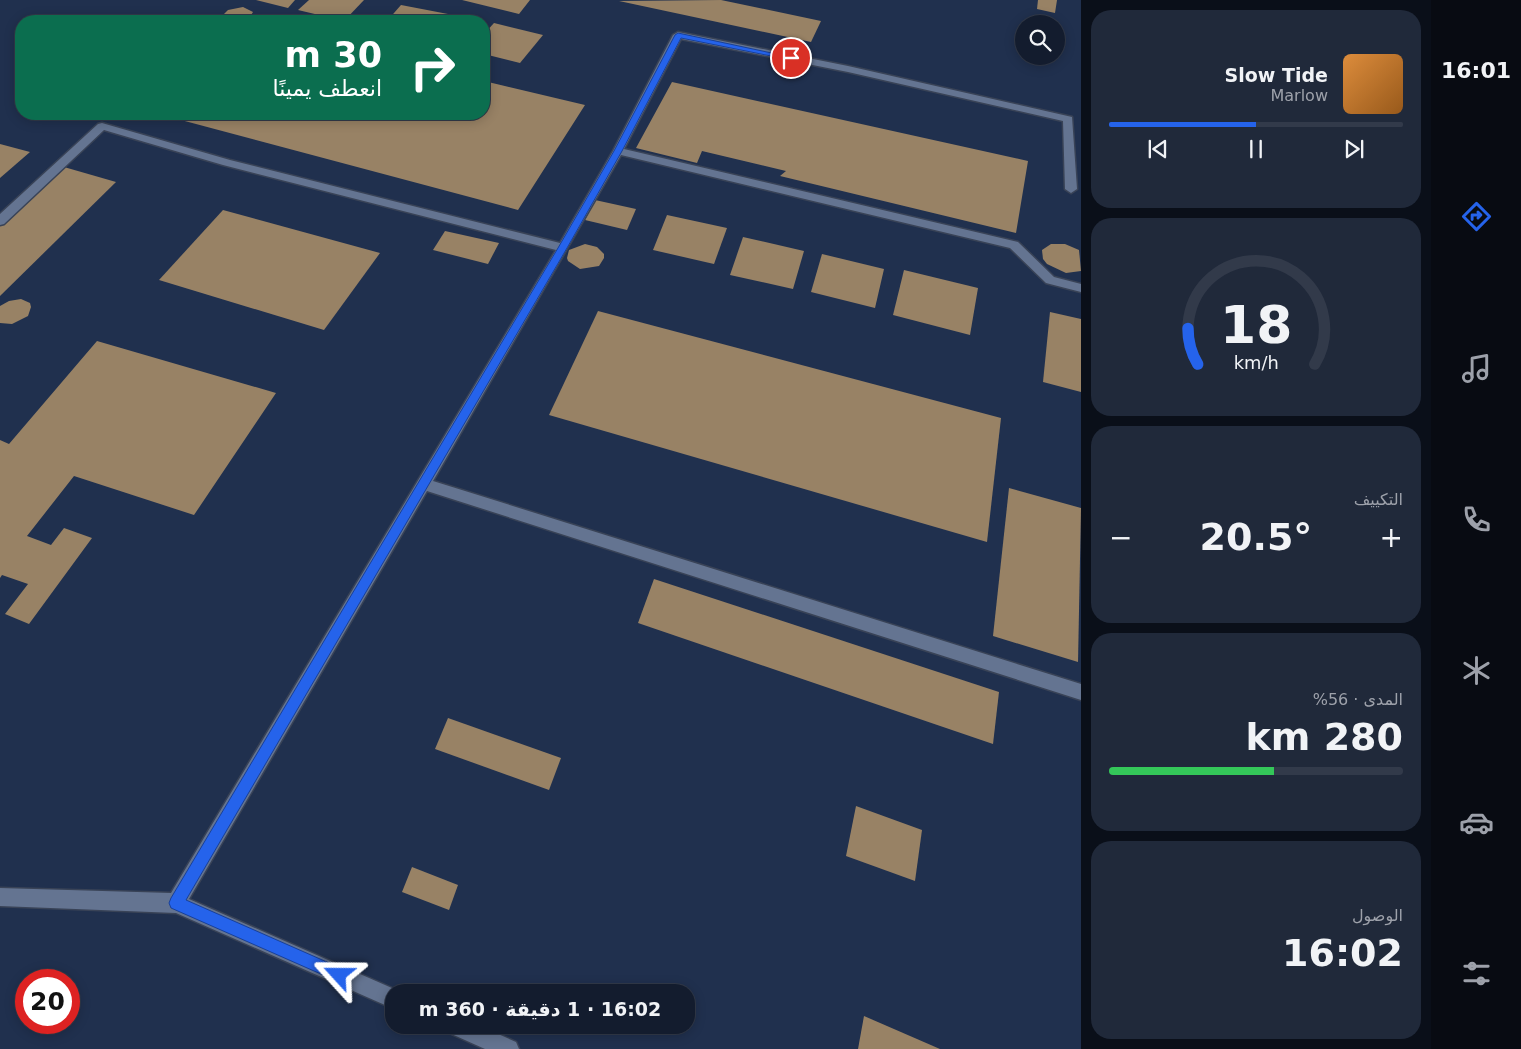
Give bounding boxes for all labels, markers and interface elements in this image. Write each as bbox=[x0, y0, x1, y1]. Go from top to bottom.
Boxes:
map controls bbox=[1015, 15, 1065, 65]
button: search bbox=[1015, 15, 1065, 65]
text: 30 m bbox=[285, 35, 382, 75]
icon: right bbox=[400, 35, 465, 100]
pin bbox=[770, 37, 812, 79]
icon: arrive bbox=[777, 44, 805, 72]
text: 16:01 bbox=[1441, 58, 1511, 83]
text: Slow Tide bbox=[1225, 64, 1328, 86]
text: انعطف يمينًا bbox=[273, 76, 382, 101]
text: Marlow bbox=[1270, 86, 1328, 105]
icon: previous bbox=[1144, 135, 1172, 163]
icon: pause bbox=[1242, 135, 1270, 163]
icon: next bbox=[1340, 135, 1368, 163]
icon: directions bbox=[1459, 199, 1494, 234]
text: 18 bbox=[1220, 295, 1292, 355]
icon: music bbox=[1459, 351, 1494, 386]
text: km/h bbox=[1233, 352, 1279, 373]
text: التكييف bbox=[1354, 490, 1403, 509]
icon: phone bbox=[1459, 502, 1494, 537]
text: 20.5° bbox=[1200, 515, 1312, 559]
text: − bbox=[1109, 521, 1132, 554]
text: + bbox=[1380, 521, 1403, 554]
icon: climate bbox=[1459, 653, 1494, 688]
text: المدى · 56% bbox=[1313, 690, 1403, 709]
text: 280 km bbox=[1246, 715, 1403, 759]
icon: car bbox=[1459, 805, 1494, 840]
text: الوصول bbox=[1352, 906, 1403, 925]
text: 16:02 bbox=[1282, 931, 1403, 975]
position arrow bbox=[312, 948, 364, 1000]
icon: filters bbox=[1459, 956, 1494, 991]
speed limit sign: 20 bbox=[15, 969, 80, 1034]
text: 16:02 · 1 دقيقة · 360 m bbox=[419, 998, 661, 1020]

